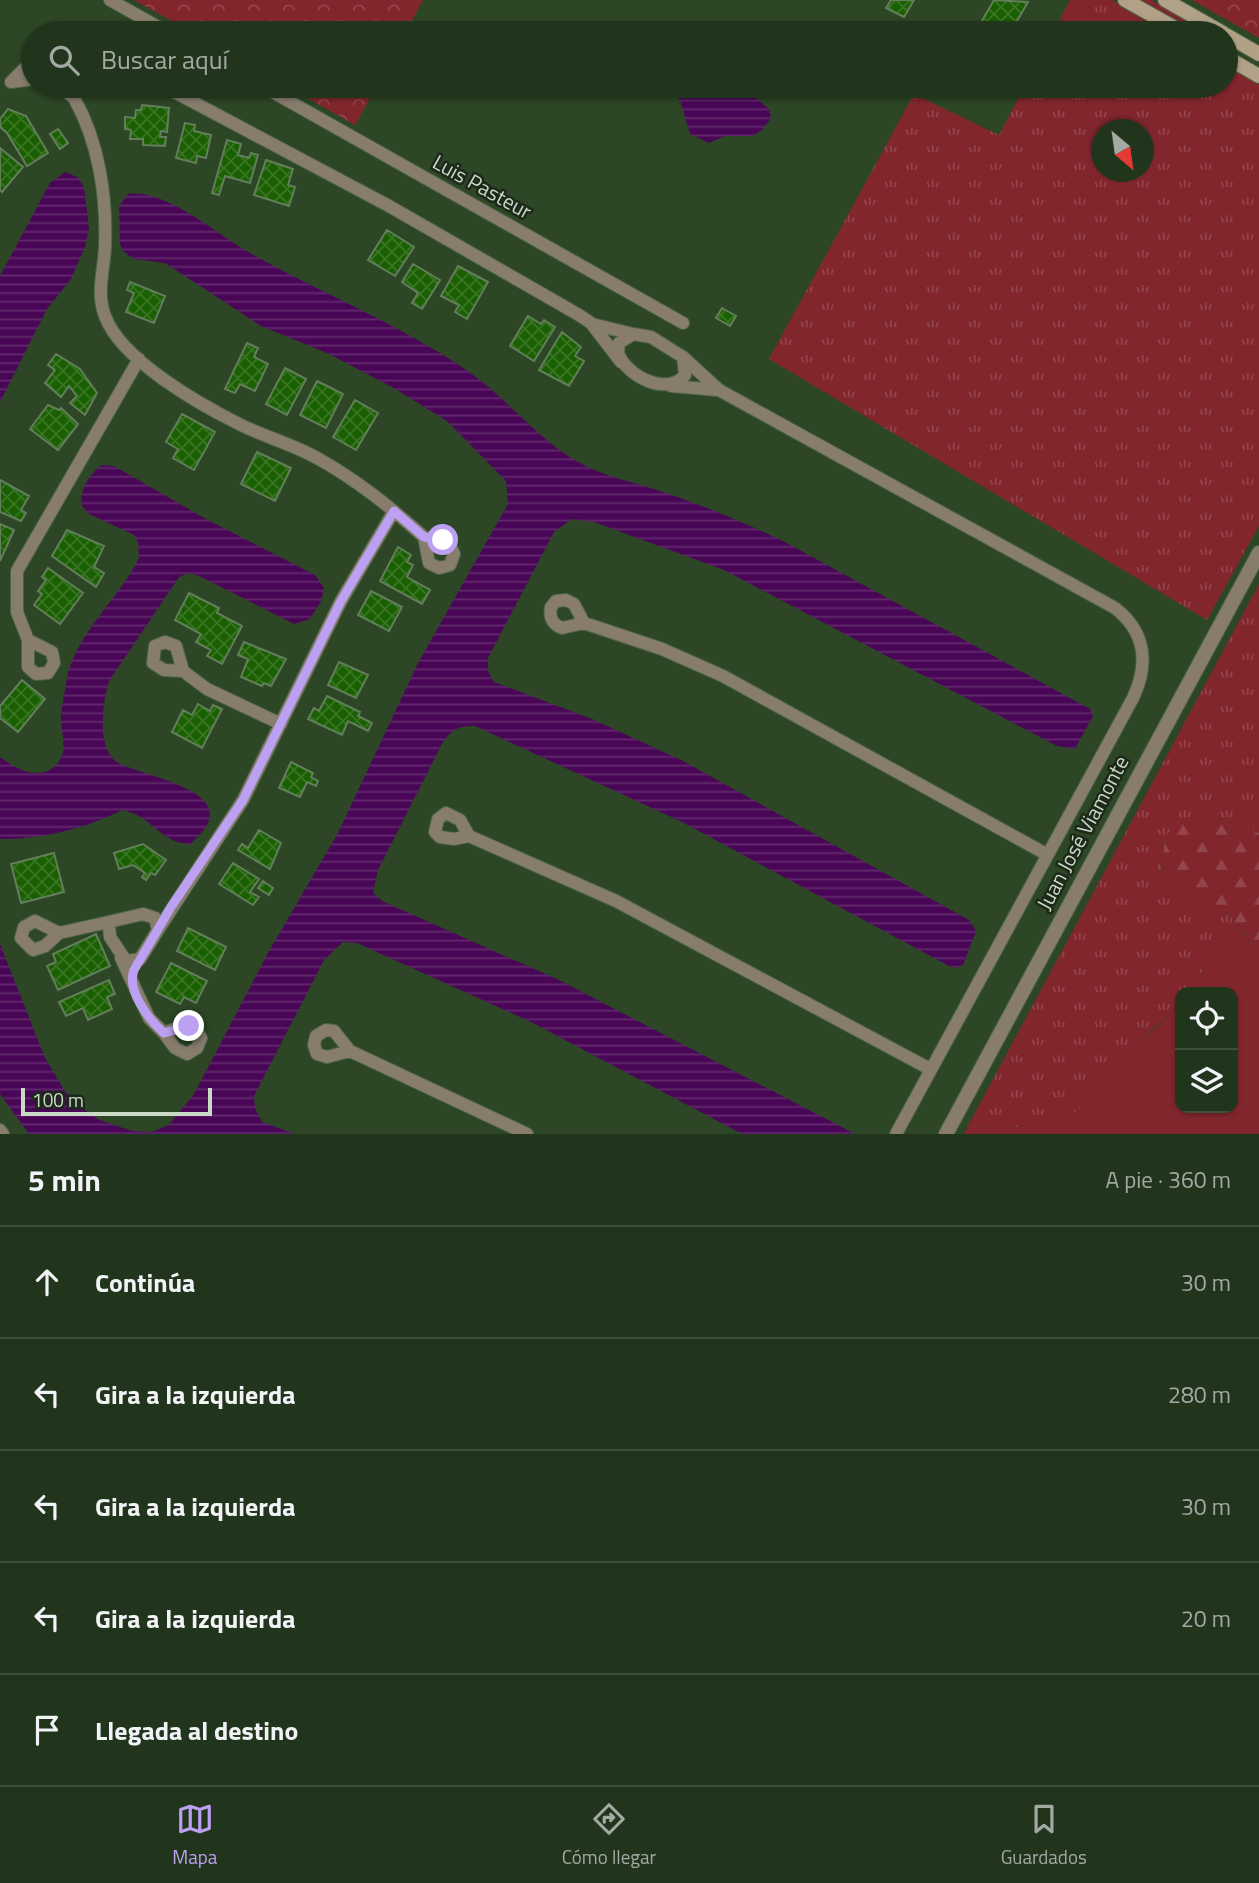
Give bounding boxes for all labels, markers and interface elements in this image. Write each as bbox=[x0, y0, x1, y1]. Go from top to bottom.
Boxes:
search box bbox=[21, 21, 1238, 98]
text: Buscar aquí bbox=[101, 40, 228, 79]
icon: search bbox=[45, 41, 83, 79]
north arrow bbox=[1091, 119, 1154, 182]
street label: Luis Pasteur bbox=[427, 146, 538, 227]
route start bbox=[427, 524, 458, 555]
street label: Juan José Viamonte bbox=[1028, 750, 1136, 915]
map controls bbox=[1175, 987, 1238, 1113]
button: locate bbox=[1175, 987, 1238, 1050]
route end bbox=[173, 1010, 204, 1041]
button: layers bbox=[1175, 1050, 1238, 1113]
scale bar bbox=[21, 1085, 212, 1117]
text: 100 m bbox=[32, 1085, 84, 1114]
text: 5 min bbox=[28, 1157, 101, 1203]
text: A pie · 360 m bbox=[1105, 1162, 1231, 1197]
icon: ahead bbox=[28, 1263, 66, 1301]
text: Continúa bbox=[95, 1263, 195, 1302]
text: 30 m bbox=[1181, 1265, 1231, 1300]
icon: left bbox=[28, 1375, 66, 1413]
text: Gira a la izquierda bbox=[95, 1375, 296, 1414]
text: 280 m bbox=[1168, 1377, 1231, 1412]
icon: left bbox=[28, 1487, 66, 1525]
text: Gira a la izquierda bbox=[95, 1487, 296, 1526]
text: 30 m bbox=[1181, 1489, 1231, 1524]
icon: left bbox=[28, 1599, 66, 1637]
text: Gira a la izquierda bbox=[95, 1599, 296, 1638]
text: 20 m bbox=[1181, 1601, 1231, 1636]
icon: arrive bbox=[28, 1711, 66, 1749]
text: Llegada al destino bbox=[95, 1711, 298, 1750]
tab: Mapa bbox=[172, 1800, 217, 1871]
tab: Cómo llegar bbox=[562, 1800, 656, 1871]
tab: Guardados bbox=[1001, 1800, 1087, 1871]

